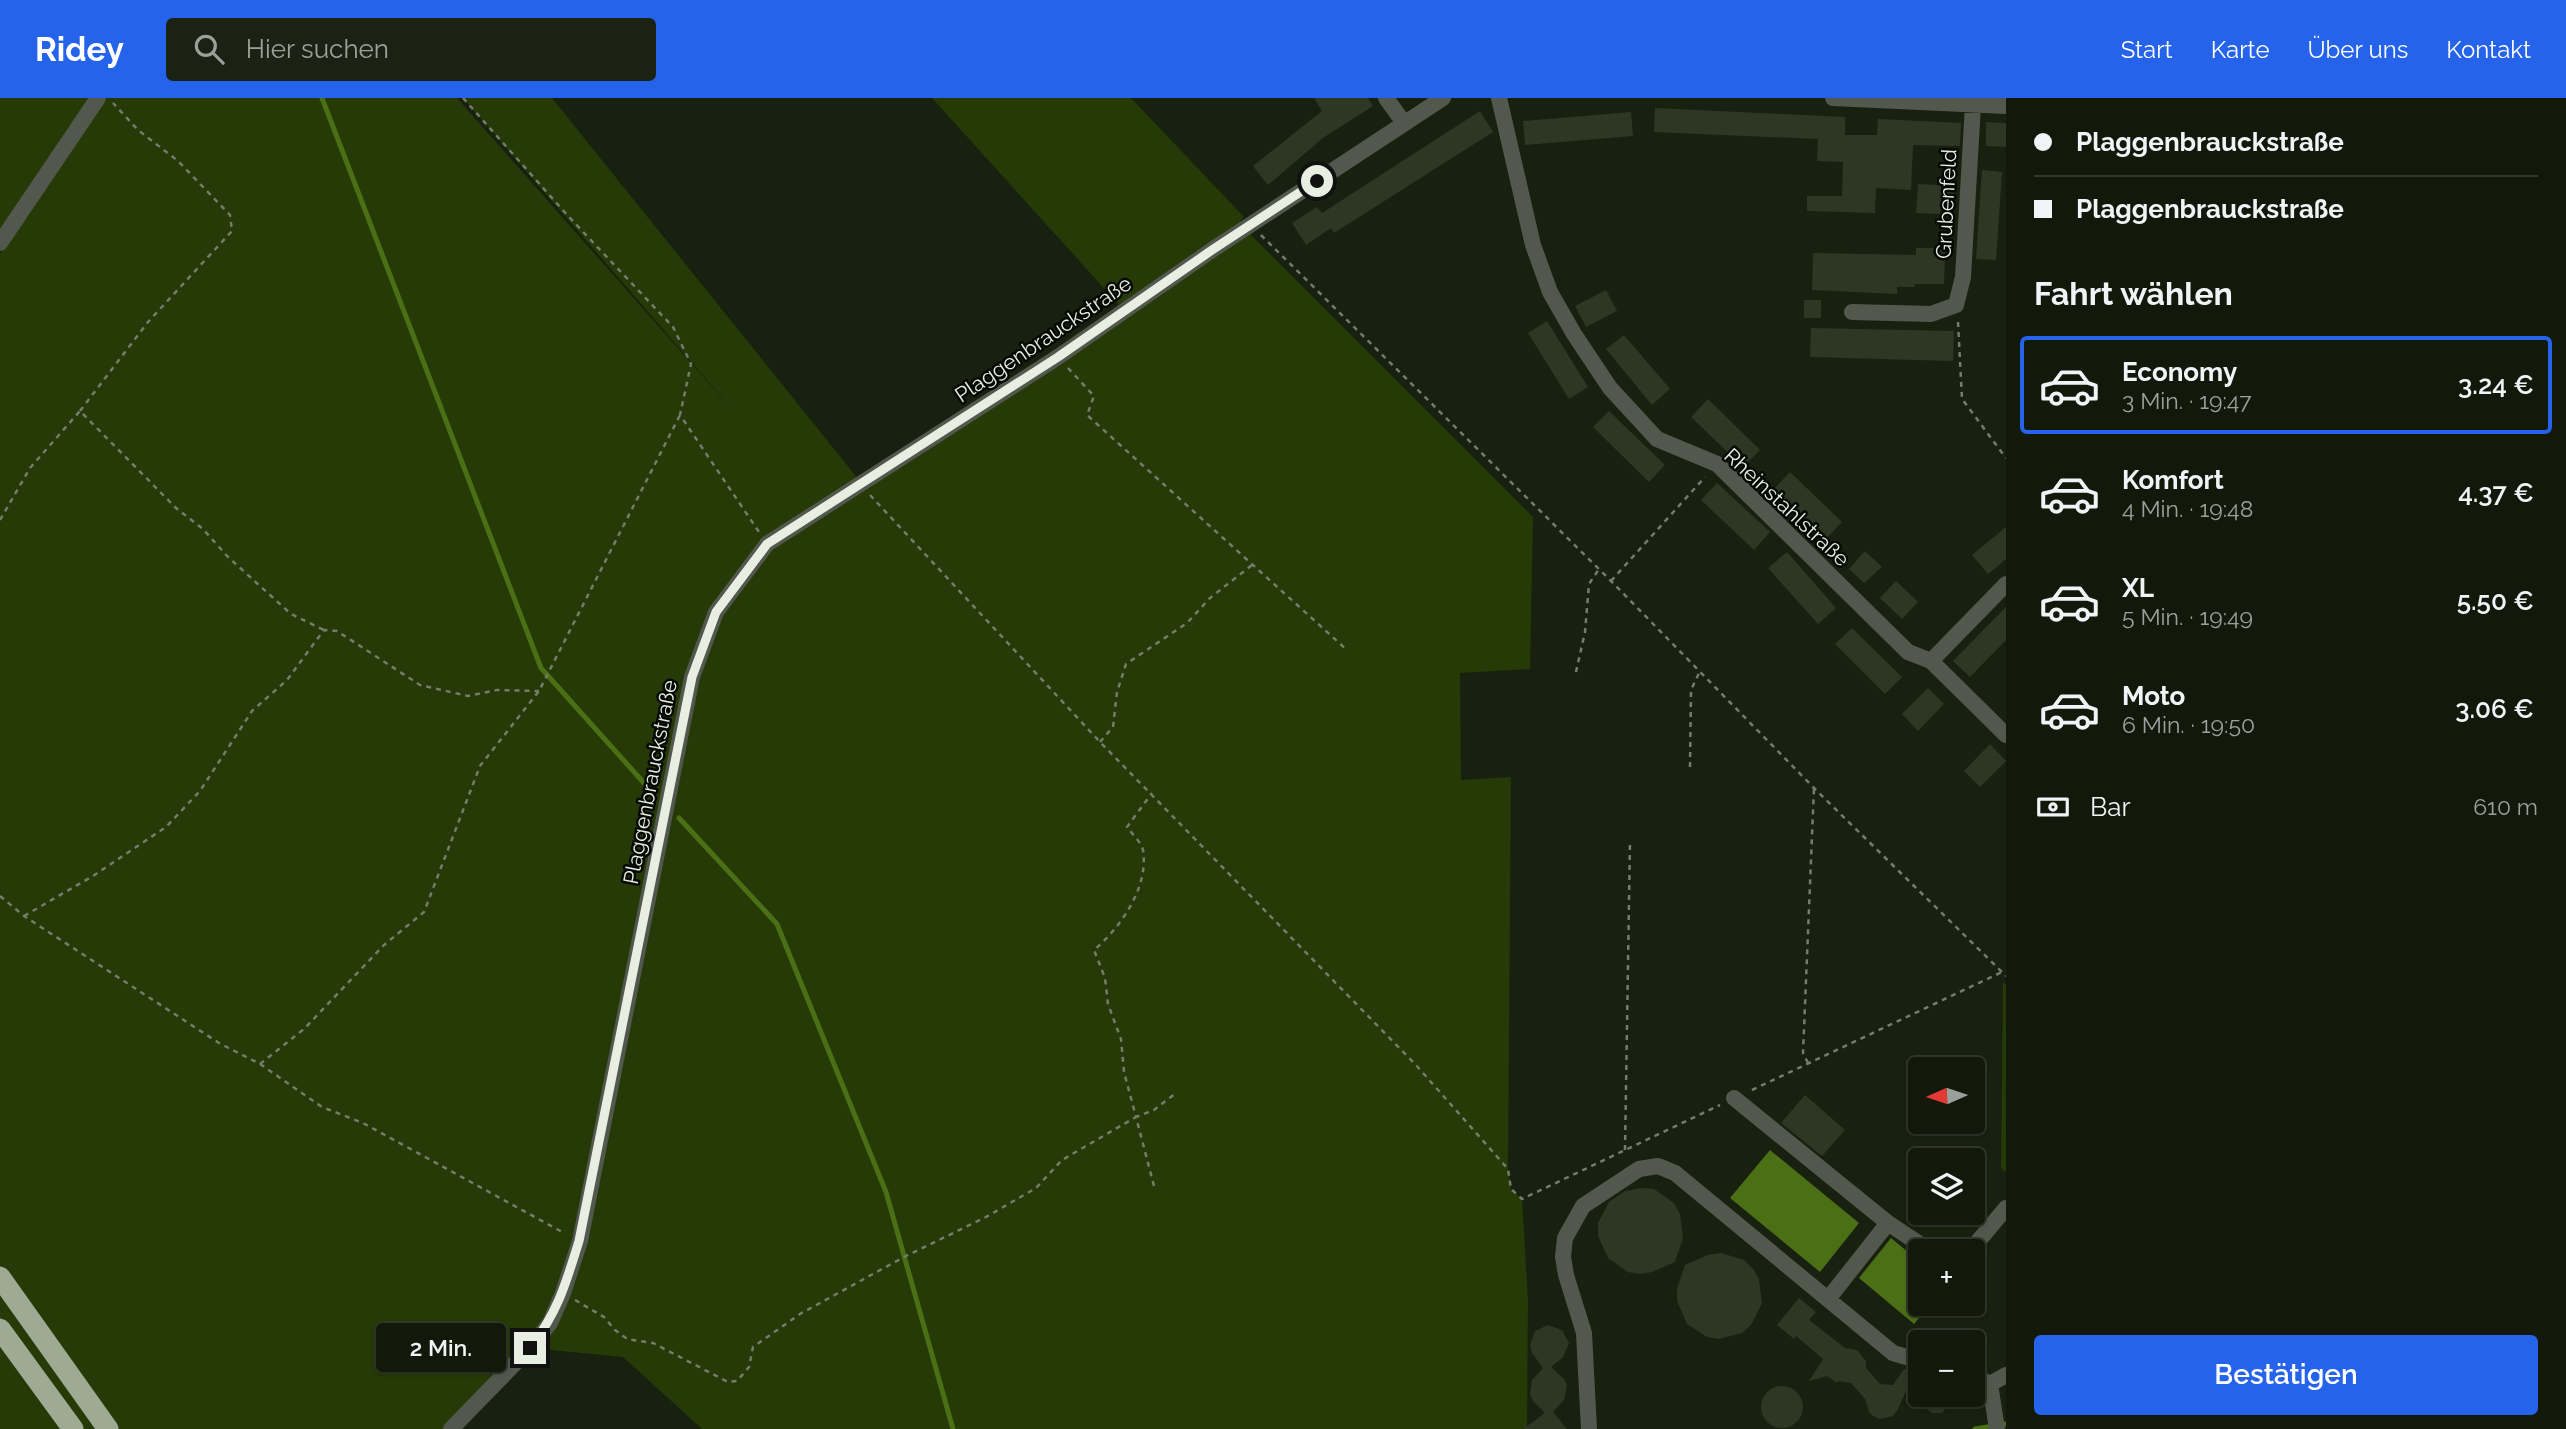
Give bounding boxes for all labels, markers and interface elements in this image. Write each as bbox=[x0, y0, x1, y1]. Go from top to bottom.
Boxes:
search box bbox=[166, 18, 656, 81]
text: Ridey bbox=[35, 30, 124, 69]
icon: search bbox=[190, 30, 228, 68]
text: Hier suchen bbox=[246, 34, 389, 64]
text: Start bbox=[2121, 35, 2173, 64]
text: Karte bbox=[2211, 35, 2270, 64]
text: Über uns bbox=[2308, 35, 2408, 64]
text: Kontakt bbox=[2446, 35, 2531, 64]
text: Plaggenbrauckstraße bbox=[2076, 127, 2344, 157]
street label: Grubenfeld bbox=[1931, 148, 1961, 260]
route start bbox=[1301, 165, 1333, 197]
text: Plaggenbrauckstraße bbox=[2076, 194, 2344, 224]
street label: Plaggenbrauckstraße bbox=[950, 271, 1136, 407]
text: Fahrt wählen bbox=[2034, 275, 2233, 312]
icon: car bbox=[2038, 354, 2101, 417]
text: Economy bbox=[2122, 357, 2237, 387]
text: 3.24 € bbox=[2458, 370, 2534, 400]
text: 3 Min. · 19:47 bbox=[2122, 387, 2252, 414]
street label: Rheinstahlstraße bbox=[1719, 443, 1855, 571]
icon: car bbox=[2038, 462, 2101, 525]
text: Komfort bbox=[2122, 465, 2224, 495]
text: 4.37 € bbox=[2458, 478, 2534, 508]
text: 4 Min. · 19:48 bbox=[2122, 495, 2253, 522]
icon: car bbox=[2038, 570, 2101, 633]
text: XL bbox=[2122, 573, 2154, 603]
text: 5.50 € bbox=[2457, 586, 2534, 616]
text: 5 Min. · 19:49 bbox=[2122, 603, 2253, 630]
street label: Plaggenbrauckstraße bbox=[618, 678, 682, 886]
icon: car bbox=[2038, 678, 2101, 741]
text: Moto bbox=[2122, 681, 2185, 711]
text: 3.06 € bbox=[2455, 694, 2534, 724]
text: 6 Min. · 19:50 bbox=[2122, 711, 2255, 738]
icon: cash bbox=[2034, 788, 2072, 826]
text: Bar bbox=[2090, 792, 2131, 822]
text: 610 m bbox=[2473, 793, 2538, 820]
north arrow bbox=[1908, 1057, 1984, 1134]
map controls bbox=[1908, 1057, 1985, 1407]
button: layers bbox=[1908, 1148, 1985, 1225]
button: + bbox=[1908, 1239, 1985, 1316]
callout: 2 Min. bbox=[376, 1324, 505, 1372]
button: − bbox=[1908, 1330, 1985, 1407]
route end bbox=[514, 1332, 546, 1364]
text: 2 Min. bbox=[410, 1334, 472, 1361]
button: Bestätigen bbox=[2034, 1335, 2538, 1415]

